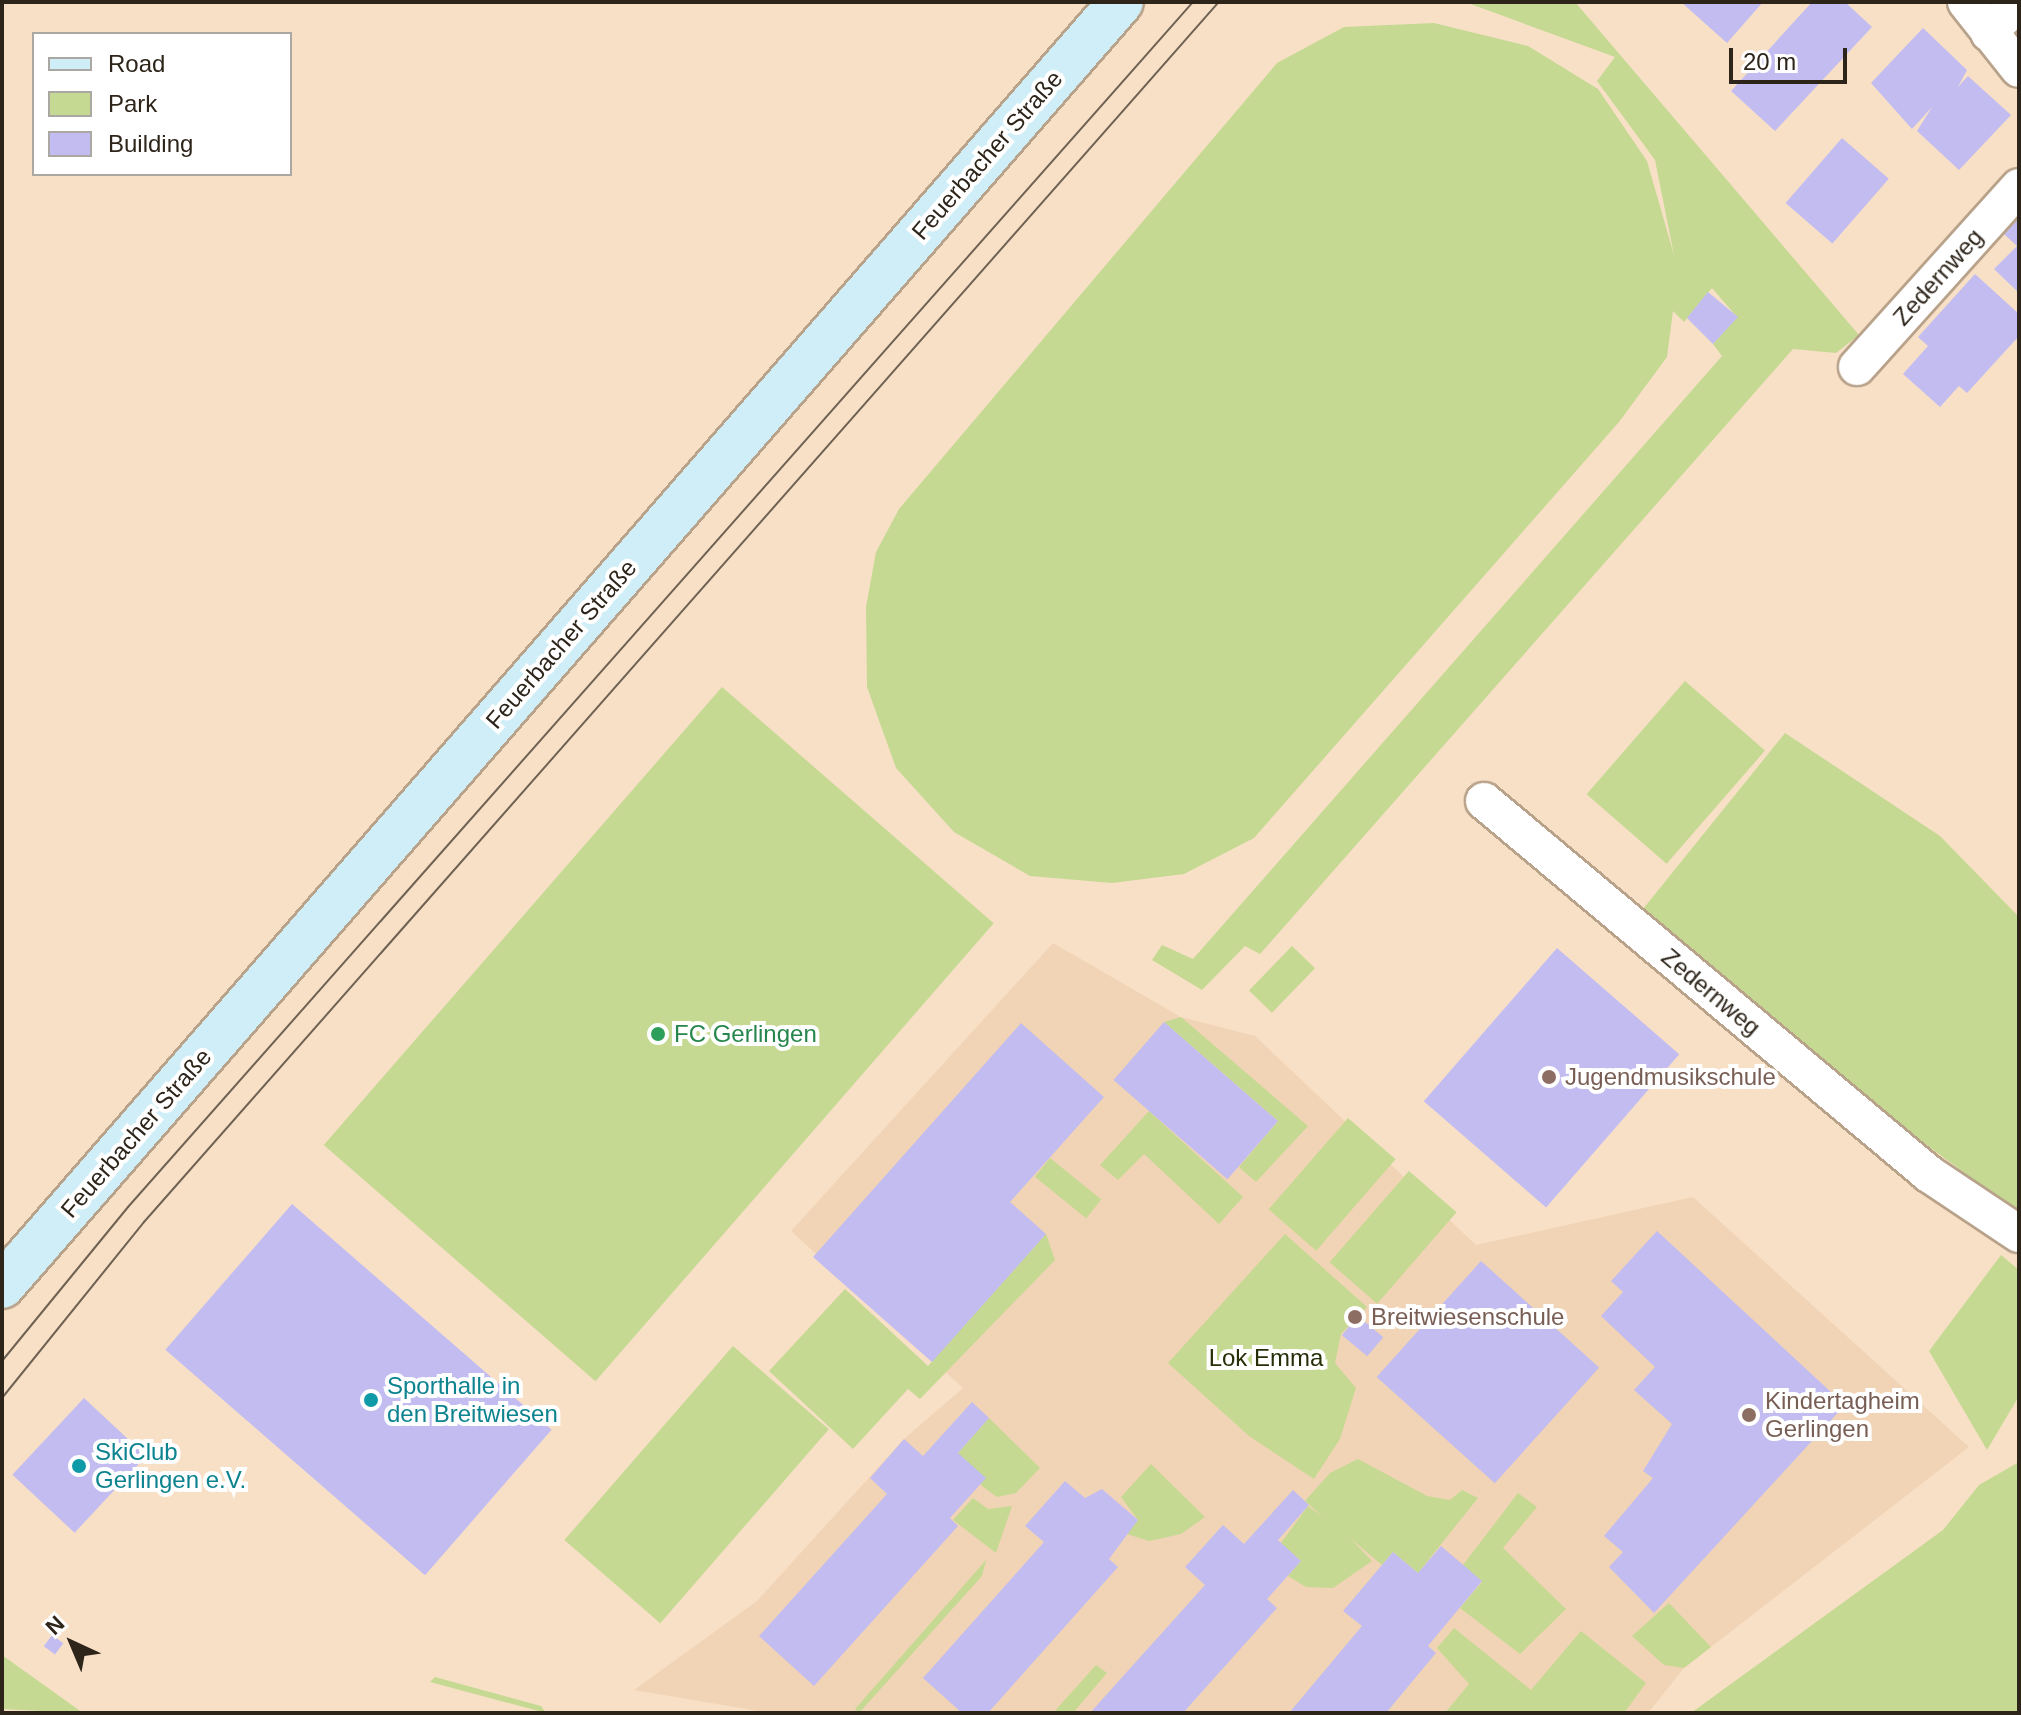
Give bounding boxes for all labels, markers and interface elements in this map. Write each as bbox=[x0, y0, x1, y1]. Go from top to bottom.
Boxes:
legend bbox=[32, 32, 292, 176]
scale bar bbox=[1733, 32, 1851, 82]
text: 20 m bbox=[1743, 48, 1796, 75]
text: Road bbox=[108, 50, 165, 77]
street label: Feuerbacher Straße bbox=[906, 65, 1068, 245]
text: Park bbox=[108, 90, 157, 117]
text: Building bbox=[108, 130, 193, 157]
street label: Zedernweg bbox=[1887, 223, 1989, 331]
street label: Feuerbacher Straße bbox=[480, 554, 642, 734]
street label: Zedernweg bbox=[1656, 942, 1766, 1042]
place label: FC Gerlingen bbox=[674, 1020, 817, 1048]
marker: FC Gerlingen bbox=[649, 1025, 667, 1043]
street label: Feuerbacher Straße bbox=[55, 1043, 217, 1223]
place label: Jugendmusikschule bbox=[1565, 1063, 1776, 1091]
marker: Jugendmusikschule bbox=[1540, 1068, 1558, 1086]
place label: Breitwiesenschule bbox=[1371, 1303, 1564, 1331]
marker: Breitwiesenschule bbox=[1346, 1308, 1364, 1326]
park label: Lok Emma bbox=[1209, 1344, 1323, 1372]
place label: Sporthalle in den Breitwiesen bbox=[387, 1372, 558, 1428]
place label: Kindertagheim Gerlingen bbox=[1765, 1387, 1920, 1443]
marker: Sporthalle in den Breitwiesen bbox=[362, 1391, 380, 1409]
marker: Kindertagheim Gerlingen bbox=[1740, 1406, 1758, 1424]
place label: SkiClub Gerlingen e.V. bbox=[95, 1438, 246, 1494]
marker: SkiClub Gerlingen e.V. bbox=[70, 1457, 88, 1475]
north arrow bbox=[32, 1603, 112, 1683]
text: N bbox=[41, 1611, 69, 1640]

